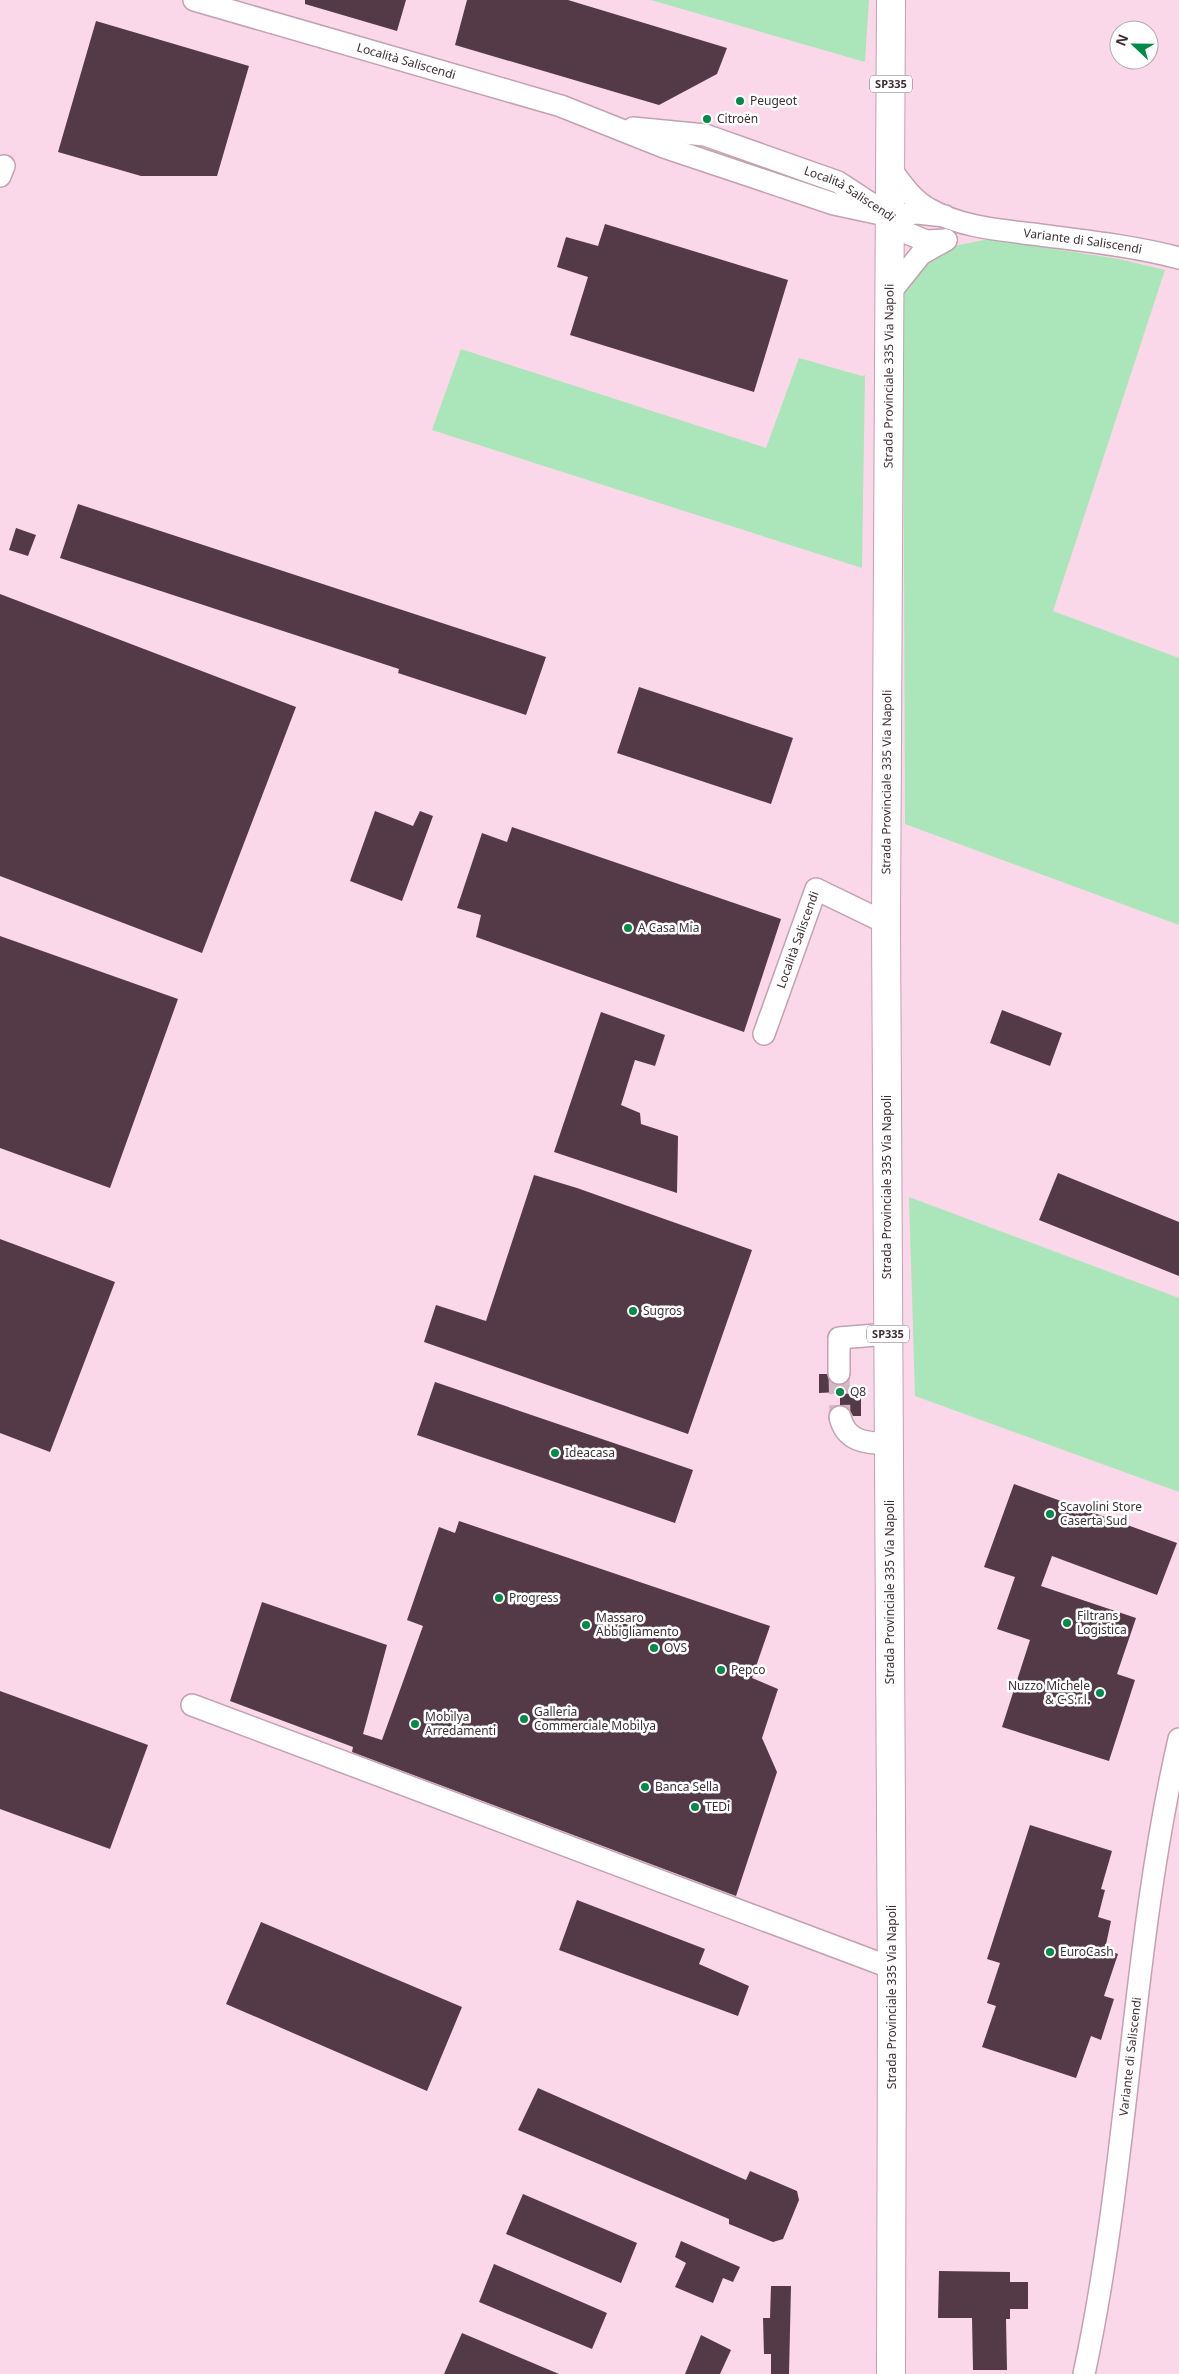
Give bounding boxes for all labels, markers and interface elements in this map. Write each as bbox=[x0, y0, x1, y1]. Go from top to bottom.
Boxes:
north arrow bbox=[1109, 20, 1159, 70]
text: N bbox=[1111, 31, 1132, 49]
street label: Località Saliscendi bbox=[355, 38, 458, 83]
road number: SP335 bbox=[870, 76, 912, 92]
place label: Peugeot bbox=[750, 92, 798, 109]
marker: Peugeot bbox=[734, 95, 746, 107]
place label: Citroën bbox=[717, 110, 758, 127]
marker: Citroën bbox=[701, 113, 713, 125]
street label: Località Saliscendi bbox=[802, 162, 900, 225]
street label: Variante di Saliscendi bbox=[1023, 224, 1144, 258]
street label: Strada Provinciale 335 Via Napoli bbox=[879, 284, 897, 468]
street label: Strada Provinciale 335 Via Napoli bbox=[877, 690, 895, 874]
street label: Località Saliscendi bbox=[772, 889, 823, 991]
place label: A Casa Mia bbox=[638, 919, 699, 936]
marker: A Casa Mia bbox=[622, 922, 634, 934]
street label: Strada Provinciale 335 Via Napoli bbox=[878, 1095, 895, 1279]
place label: Sugros bbox=[643, 1302, 682, 1319]
marker: Sugros bbox=[627, 1305, 639, 1317]
road number: SP335 bbox=[867, 1326, 909, 1342]
place label: Q8 bbox=[850, 1383, 866, 1400]
marker: Q8 bbox=[834, 1386, 846, 1398]
place label: Ideacasa bbox=[565, 1444, 615, 1461]
marker: Ideacasa bbox=[549, 1447, 561, 1459]
place label: Scavolini Store Caserta Sud bbox=[1060, 1498, 1142, 1529]
street label: Strada Provinciale 335 Via Napoli bbox=[881, 1500, 898, 1684]
marker: Scavolini Store Caserta Sud bbox=[1044, 1508, 1056, 1520]
place label: Progress bbox=[509, 1589, 559, 1606]
marker: Progress bbox=[493, 1592, 505, 1604]
place label: Filtrans Logistica bbox=[1077, 1607, 1127, 1638]
place label: Massaro Abbigliamento bbox=[596, 1609, 679, 1640]
marker: Filtrans Logistica bbox=[1061, 1617, 1073, 1629]
marker: Massaro Abbigliamento bbox=[580, 1619, 592, 1631]
place label: OVS bbox=[664, 1639, 687, 1656]
marker: OVS bbox=[648, 1642, 660, 1654]
place label: Pepco bbox=[731, 1661, 765, 1678]
marker: Pepco bbox=[715, 1664, 727, 1676]
place label: Nuzzo Michele & C S.r.l. bbox=[1008, 1677, 1090, 1708]
marker: Nuzzo Michele & C S.r.l. bbox=[1094, 1687, 1106, 1699]
place label: Galleria Commerciale Mobilya bbox=[534, 1703, 656, 1734]
place label: Mobilya Arredamenti bbox=[425, 1708, 496, 1739]
marker: Galleria Commerciale Mobilya bbox=[518, 1713, 530, 1725]
marker: Mobilya Arredamenti bbox=[409, 1718, 421, 1730]
place label: Banca Sella bbox=[655, 1778, 719, 1795]
marker: Banca Sella bbox=[639, 1781, 651, 1793]
place label: TEDi bbox=[705, 1798, 730, 1815]
marker: TEDi bbox=[689, 1801, 701, 1813]
street label: Strada Provinciale 335 Via Napoli bbox=[883, 1905, 900, 2089]
place label: EuroCash bbox=[1060, 1943, 1114, 1960]
marker: EuroCash bbox=[1044, 1946, 1056, 1958]
street label: Variante di Saliscendi bbox=[1115, 1996, 1145, 2117]

